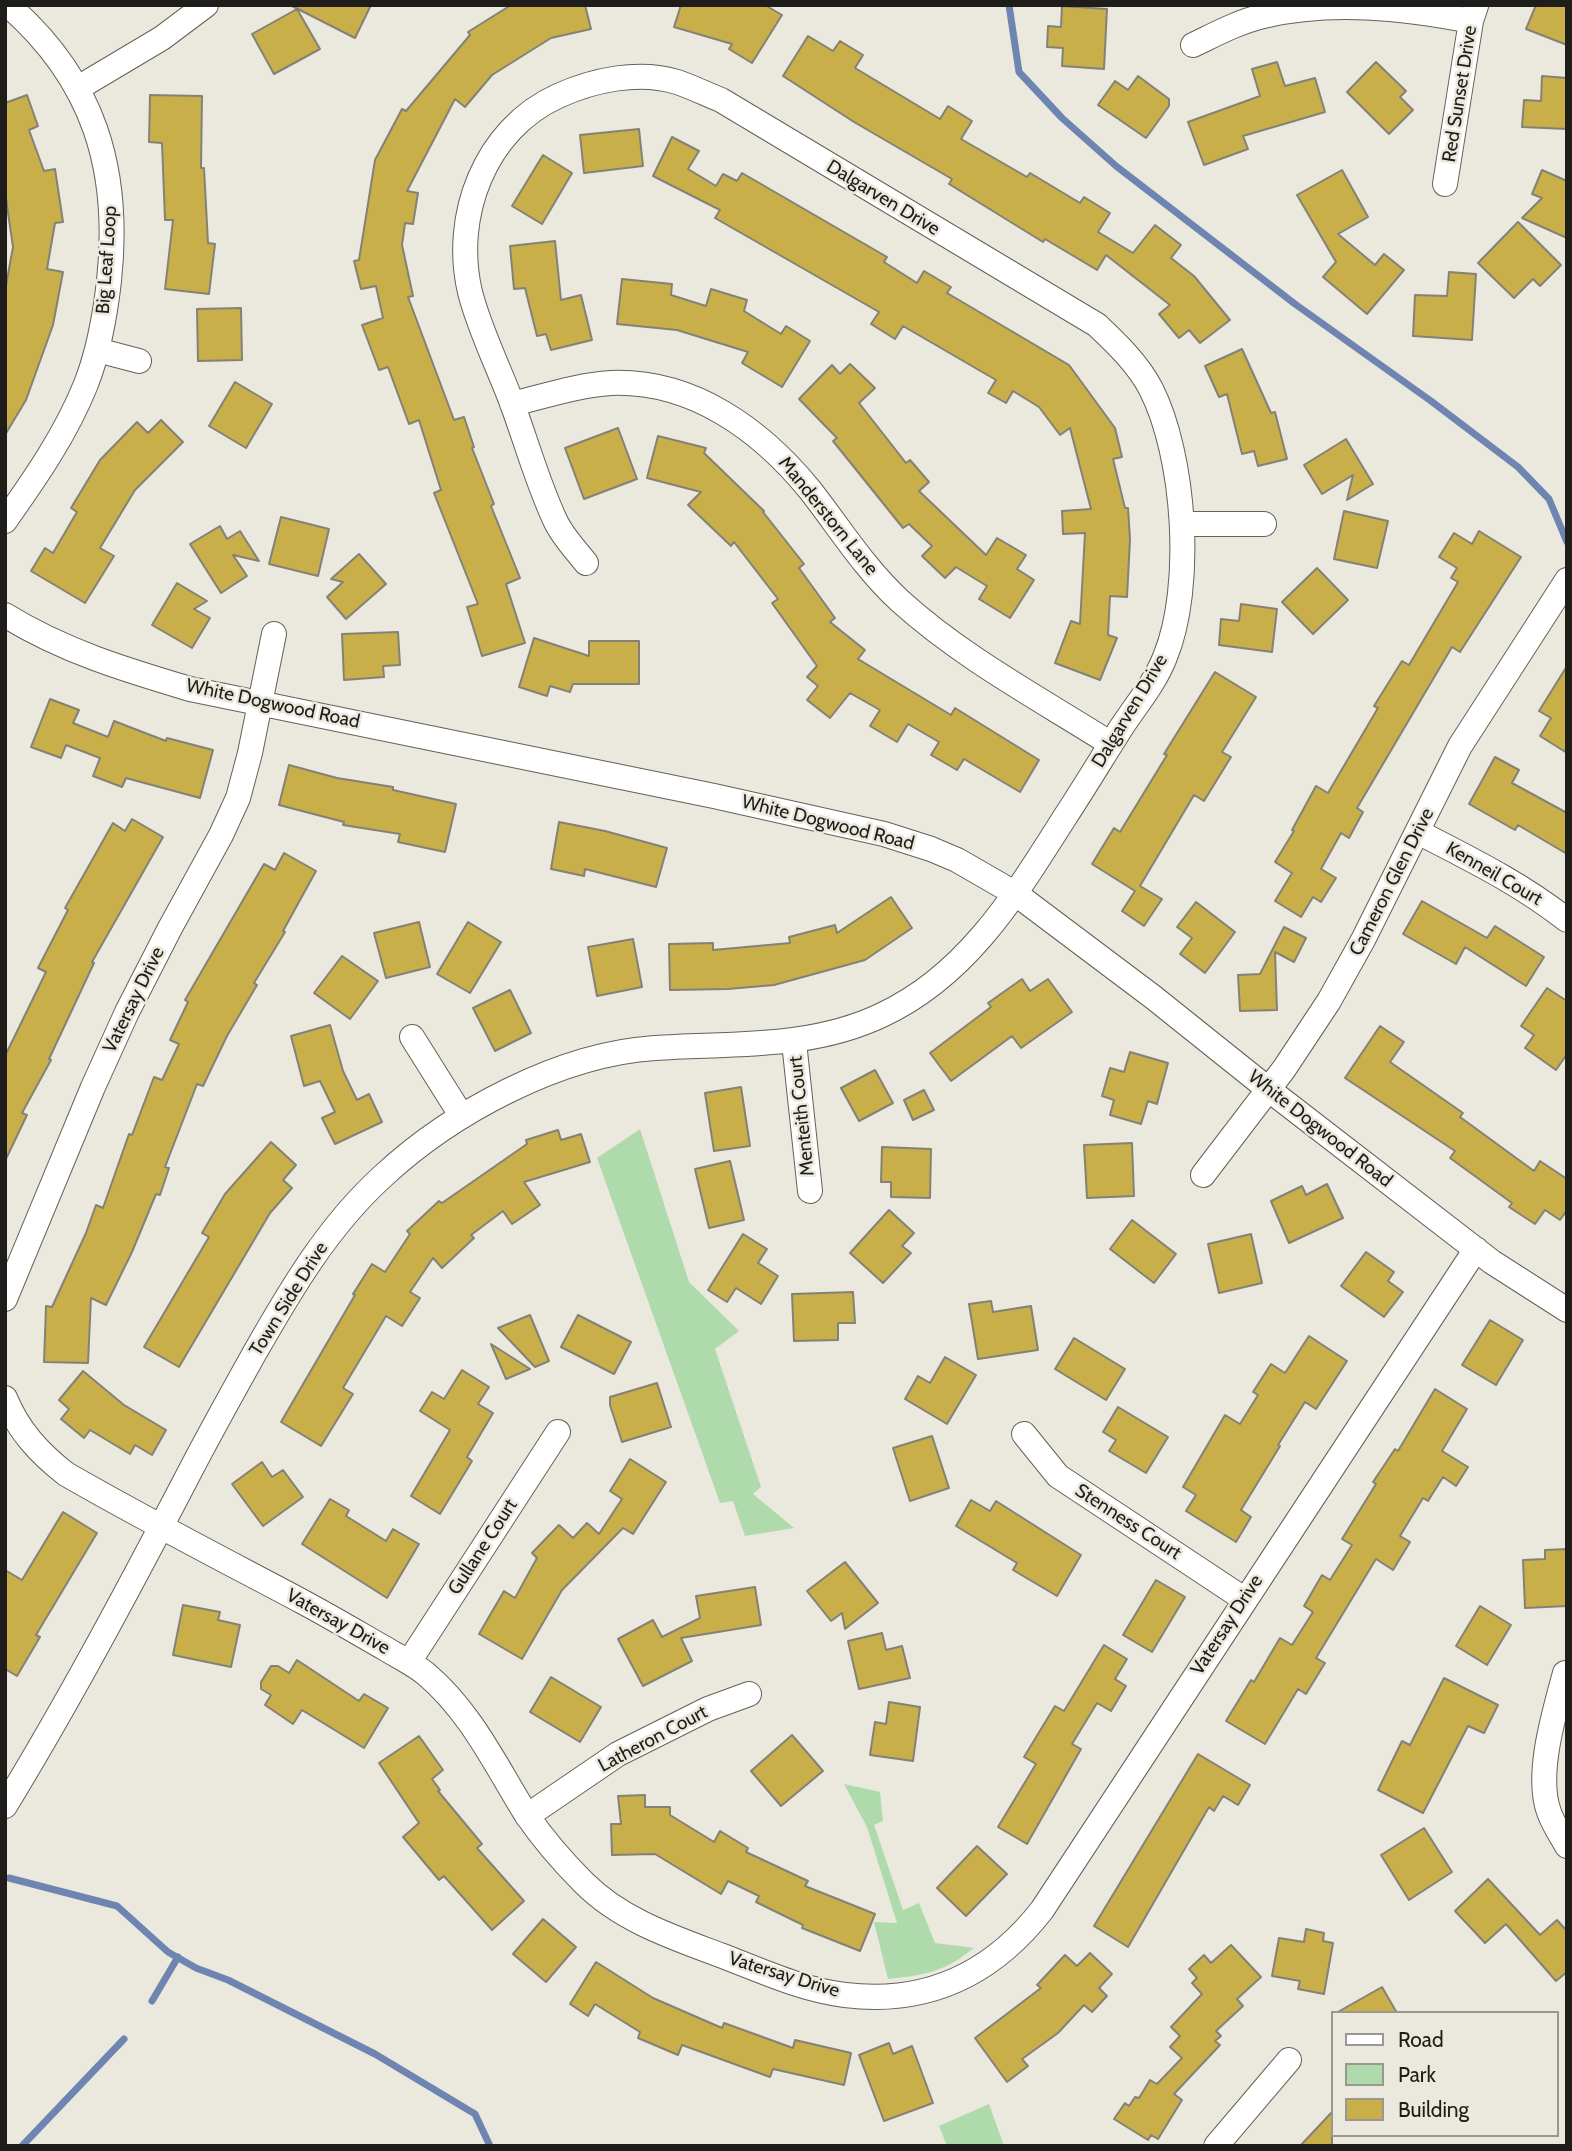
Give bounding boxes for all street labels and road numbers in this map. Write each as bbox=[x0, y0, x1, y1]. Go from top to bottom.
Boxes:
street label: Red Sunset Drive bbox=[1438, 24, 1482, 164]
street label: Dalgarven Drive bbox=[822, 155, 944, 241]
street label: Big Leaf Loop bbox=[92, 205, 122, 315]
street label: Manderstorn Lane bbox=[773, 452, 883, 580]
street label: Dalgarven Drive bbox=[1087, 650, 1173, 772]
street label: White Dogwood Road bbox=[184, 674, 362, 734]
street label: White Dogwood Road bbox=[739, 791, 917, 855]
street label: Cameron Glen Drive bbox=[1345, 804, 1439, 960]
street label: Kenneil Court bbox=[1442, 837, 1546, 911]
street label: Vatersay Drive bbox=[99, 943, 169, 1057]
street label: Menteith Court bbox=[784, 1055, 820, 1177]
street label: White Dogwood Road bbox=[1243, 1066, 1397, 1192]
street label: Town Side Drive bbox=[245, 1238, 333, 1360]
street label: Stenness Court bbox=[1071, 1479, 1185, 1565]
street label: Gullane Court bbox=[444, 1495, 522, 1599]
street label: Vatersay Drive bbox=[1186, 1571, 1268, 1679]
street label: Vatersay Drive bbox=[282, 1584, 394, 1660]
street label: Latheron Court bbox=[595, 1701, 711, 1777]
street label: Vatersay Drive bbox=[726, 1947, 842, 2003]

